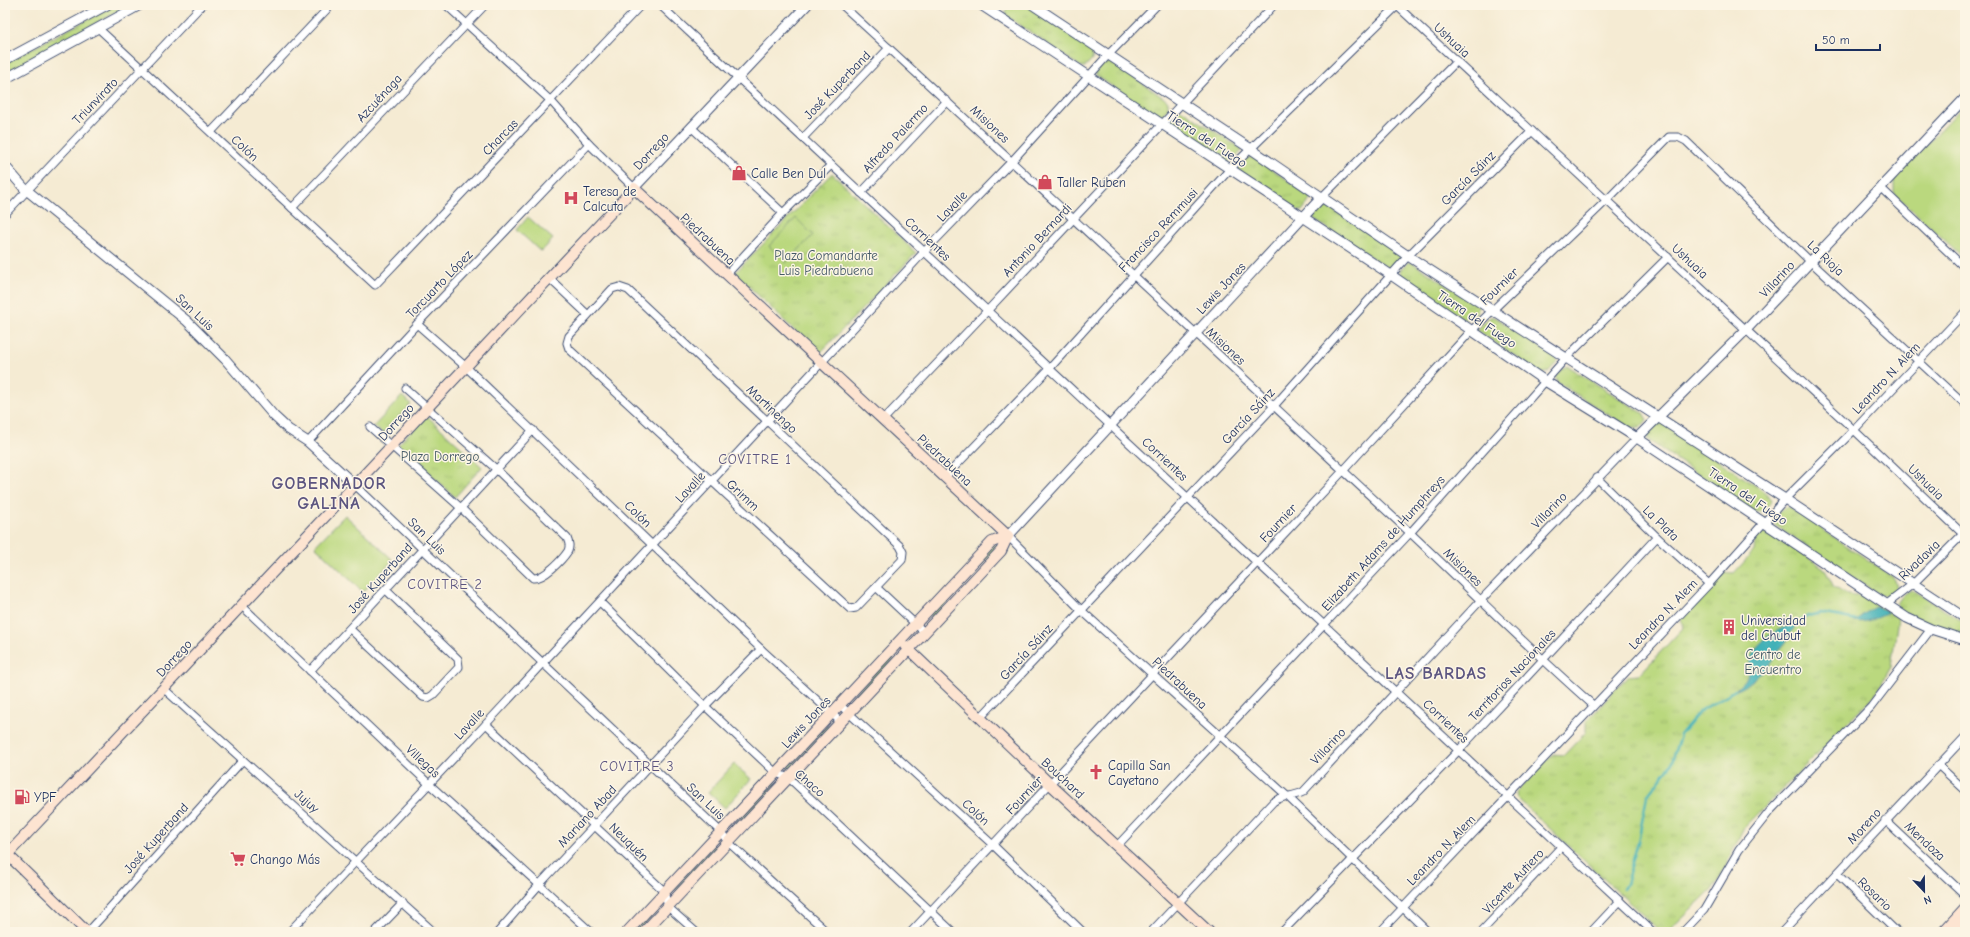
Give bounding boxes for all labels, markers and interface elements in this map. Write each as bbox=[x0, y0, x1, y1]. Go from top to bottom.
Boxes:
street label: Ushuaia bbox=[1431, 19, 1473, 61]
scale bar bbox=[1816, 26, 1880, 52]
text: 50 m bbox=[1822, 33, 1850, 47]
street label: José Kuperband bbox=[801, 48, 873, 122]
street label: Azcuénaga bbox=[353, 71, 405, 125]
street label: Triunvirato bbox=[69, 75, 121, 127]
street label: Alfredo Palermo bbox=[859, 100, 931, 176]
street label: Misiones bbox=[967, 102, 1013, 146]
street label: Tierra del Fuego bbox=[1164, 108, 1250, 171]
street label: Charcas bbox=[479, 116, 521, 158]
street label: Dorrego bbox=[630, 129, 672, 173]
street label: Colón bbox=[228, 132, 262, 164]
street label: García Sáinz bbox=[1438, 147, 1499, 208]
shop icon: Calle Ben Dul bbox=[730, 164, 748, 182]
place label: Calle Ben Dul bbox=[751, 166, 826, 181]
shop icon: Taller Ruben bbox=[1036, 173, 1054, 191]
place label: Taller Ruben bbox=[1057, 175, 1126, 190]
place label: Teresa de Calcuta bbox=[583, 184, 637, 214]
street label: Francisco Remmusi bbox=[1115, 185, 1201, 275]
street label: Lavalle bbox=[934, 187, 971, 225]
hospital icon: Teresa de Calcuta bbox=[562, 189, 580, 207]
street label: Antonio Bernardi bbox=[999, 200, 1075, 280]
street label: Piedrabuena bbox=[678, 210, 738, 268]
street label: Corrientes bbox=[902, 214, 954, 264]
street label: La Rioja bbox=[1805, 237, 1847, 279]
street label: Ushuaia bbox=[1669, 240, 1711, 282]
street label: Torcuarto López bbox=[403, 247, 475, 321]
park label: Plaza Comandante Luis Piedrabuena bbox=[774, 248, 878, 278]
street label: Villarino bbox=[1756, 258, 1798, 300]
street label: Lewis Jones bbox=[1193, 259, 1249, 317]
street label: Fournier bbox=[1477, 264, 1522, 308]
street label: Tierra del Fuego bbox=[1435, 287, 1520, 351]
street label: San Luis bbox=[173, 291, 217, 333]
street label: Misiones bbox=[1203, 324, 1249, 368]
street label: Leandro N. Alem bbox=[1849, 339, 1923, 417]
street label: Martinengo bbox=[743, 382, 801, 436]
street label: García Sáinz bbox=[1218, 385, 1278, 447]
street label: Dorrego bbox=[375, 400, 417, 444]
street label: Piedrabuena bbox=[915, 431, 975, 489]
street label: Corrientes bbox=[1139, 434, 1191, 484]
park label: Plaza Dorrego bbox=[401, 449, 479, 464]
district label: COVITRE 1 bbox=[718, 451, 792, 468]
street label: Ushuaia bbox=[1905, 461, 1947, 503]
street label: Tierra del Fuego bbox=[1706, 464, 1791, 528]
street label: Lavalle bbox=[672, 468, 708, 506]
street label: Elizabeth Adams de Humphreys bbox=[1318, 472, 1448, 614]
district label: GOBERNADOR GALINA bbox=[271, 474, 387, 513]
street label: Grimm bbox=[724, 476, 762, 514]
street label: Villarino bbox=[1528, 489, 1570, 531]
street label: Colón bbox=[621, 498, 655, 530]
street label: Fournier bbox=[1256, 500, 1300, 545]
street label: La Plata bbox=[1640, 502, 1682, 544]
street label: San Luis bbox=[405, 514, 449, 558]
street label: Rivadavia bbox=[1895, 537, 1943, 583]
street label: José Kuperband bbox=[345, 540, 415, 616]
street label: Misiones bbox=[1440, 545, 1486, 589]
district label: COVITRE 2 bbox=[407, 576, 483, 593]
street label: Leandro N. Alem bbox=[1626, 576, 1700, 652]
place label: Universidad del Chubut bbox=[1741, 613, 1806, 643]
building icon: Universidad del Chubut bbox=[1720, 618, 1738, 636]
street label: García Sáinz bbox=[996, 621, 1056, 683]
street label: Territorios Nacionales bbox=[1465, 626, 1559, 724]
street label: Dorrego bbox=[153, 636, 195, 680]
park label: Centro de Encuentro bbox=[1744, 647, 1802, 677]
street label: Piedrabuena bbox=[1150, 654, 1210, 712]
district label: LAS BARDAS bbox=[1385, 664, 1487, 683]
street label: Lewis Jones bbox=[778, 693, 834, 751]
street label: Corrientes bbox=[1420, 696, 1472, 746]
street label: Lavalle bbox=[451, 705, 487, 743]
street label: Villarino bbox=[1307, 725, 1349, 767]
street label: Villegas bbox=[403, 741, 443, 781]
street label: Bouchard bbox=[1038, 754, 1088, 802]
district label: COVITRE 3 bbox=[599, 758, 675, 775]
place label: Capilla San Cayetano bbox=[1108, 758, 1170, 788]
church icon: Capilla San Cayetano bbox=[1087, 763, 1105, 781]
street label: Chaco bbox=[792, 766, 828, 800]
street label: Fournier bbox=[1002, 772, 1046, 817]
street label: San Luis bbox=[684, 780, 728, 822]
street label: Mariano Abad bbox=[555, 782, 619, 850]
street label: Jujuy bbox=[292, 786, 323, 816]
fuel station icon: YPF bbox=[13, 788, 31, 806]
place label: YPF bbox=[34, 790, 57, 805]
street label: Colón bbox=[959, 796, 993, 828]
street label: José Kuperband bbox=[121, 800, 191, 876]
street label: Moreno bbox=[1844, 805, 1884, 847]
street label: Leandro N. Alem bbox=[1404, 812, 1478, 888]
street label: Mendoza bbox=[1902, 818, 1948, 864]
street label: Neuquén bbox=[606, 820, 652, 864]
street label: Vicente Autiero bbox=[1479, 845, 1547, 917]
supermarket icon: Chango Más bbox=[229, 850, 247, 868]
place label: Chango Más bbox=[250, 852, 320, 867]
north arrow bbox=[1904, 871, 1944, 911]
street label: Rosario bbox=[1855, 874, 1895, 914]
text: N bbox=[1922, 892, 1933, 907]

